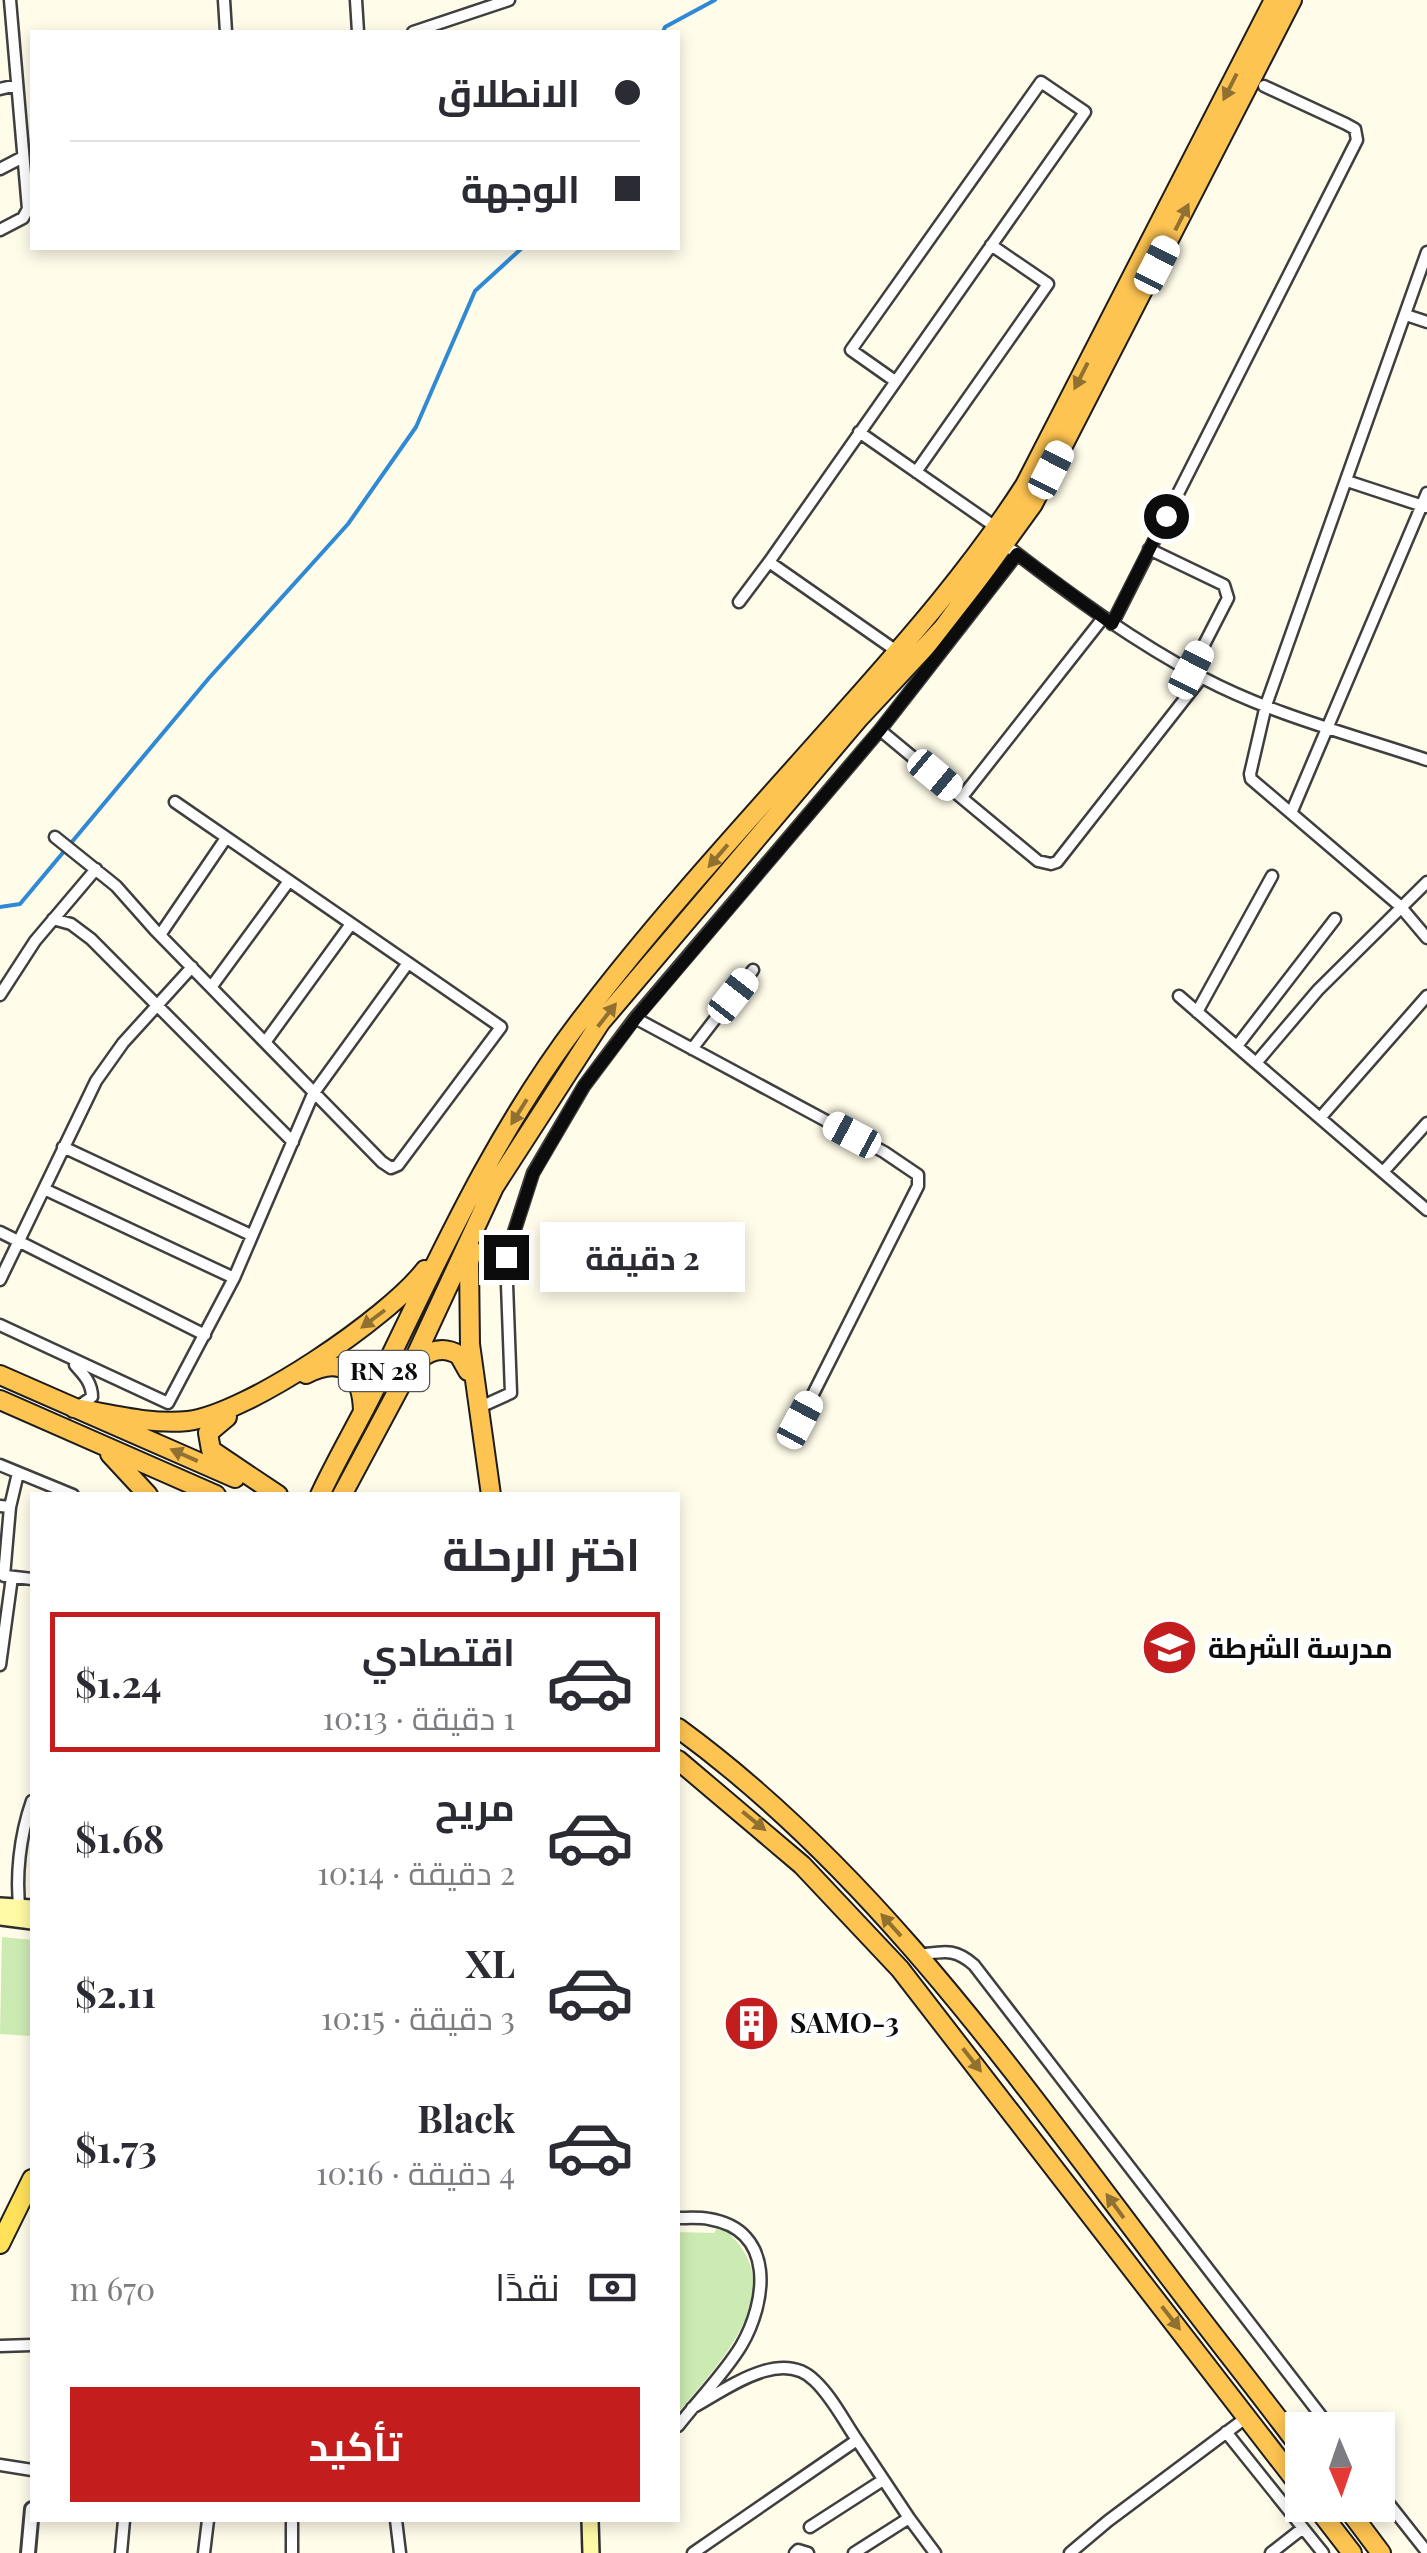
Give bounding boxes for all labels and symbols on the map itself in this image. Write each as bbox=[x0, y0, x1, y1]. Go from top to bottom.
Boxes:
one-way arrow bbox=[1222, 72, 1239, 101]
one-way arrow bbox=[1173, 202, 1190, 231]
car bbox=[1130, 231, 1184, 299]
one-way arrow bbox=[1073, 361, 1090, 390]
car bbox=[1024, 436, 1078, 504]
route start bbox=[1144, 494, 1189, 539]
car bbox=[1164, 636, 1218, 704]
car bbox=[902, 744, 968, 806]
one-way arrow bbox=[707, 843, 729, 868]
car bbox=[703, 963, 763, 1029]
one-way arrow bbox=[596, 1003, 617, 1028]
one-way arrow bbox=[511, 1098, 528, 1126]
car bbox=[818, 1108, 886, 1162]
callout: 2 دقيقة bbox=[541, 1222, 746, 1292]
route end bbox=[484, 1235, 529, 1280]
one-way arrow bbox=[360, 1309, 386, 1329]
road number: RN 28 bbox=[339, 1351, 429, 1391]
car bbox=[773, 1386, 827, 1454]
one-way arrow bbox=[169, 1446, 198, 1463]
school or university icon: مدرسة الشرطة bbox=[1139, 1618, 1199, 1678]
place label: مدرسة الشرطة bbox=[1208, 1628, 1393, 1665]
one-way arrow bbox=[741, 1810, 766, 1831]
one-way arrow bbox=[880, 1913, 903, 1937]
building icon: SAMO-3 bbox=[721, 1993, 781, 2053]
place label: SAMO-3 bbox=[790, 2003, 899, 2040]
one-way arrow bbox=[962, 2047, 983, 2073]
one-way arrow bbox=[1106, 2193, 1126, 2219]
one-way arrow bbox=[1160, 2305, 1180, 2331]
north arrow bbox=[1285, 2412, 1395, 2522]

